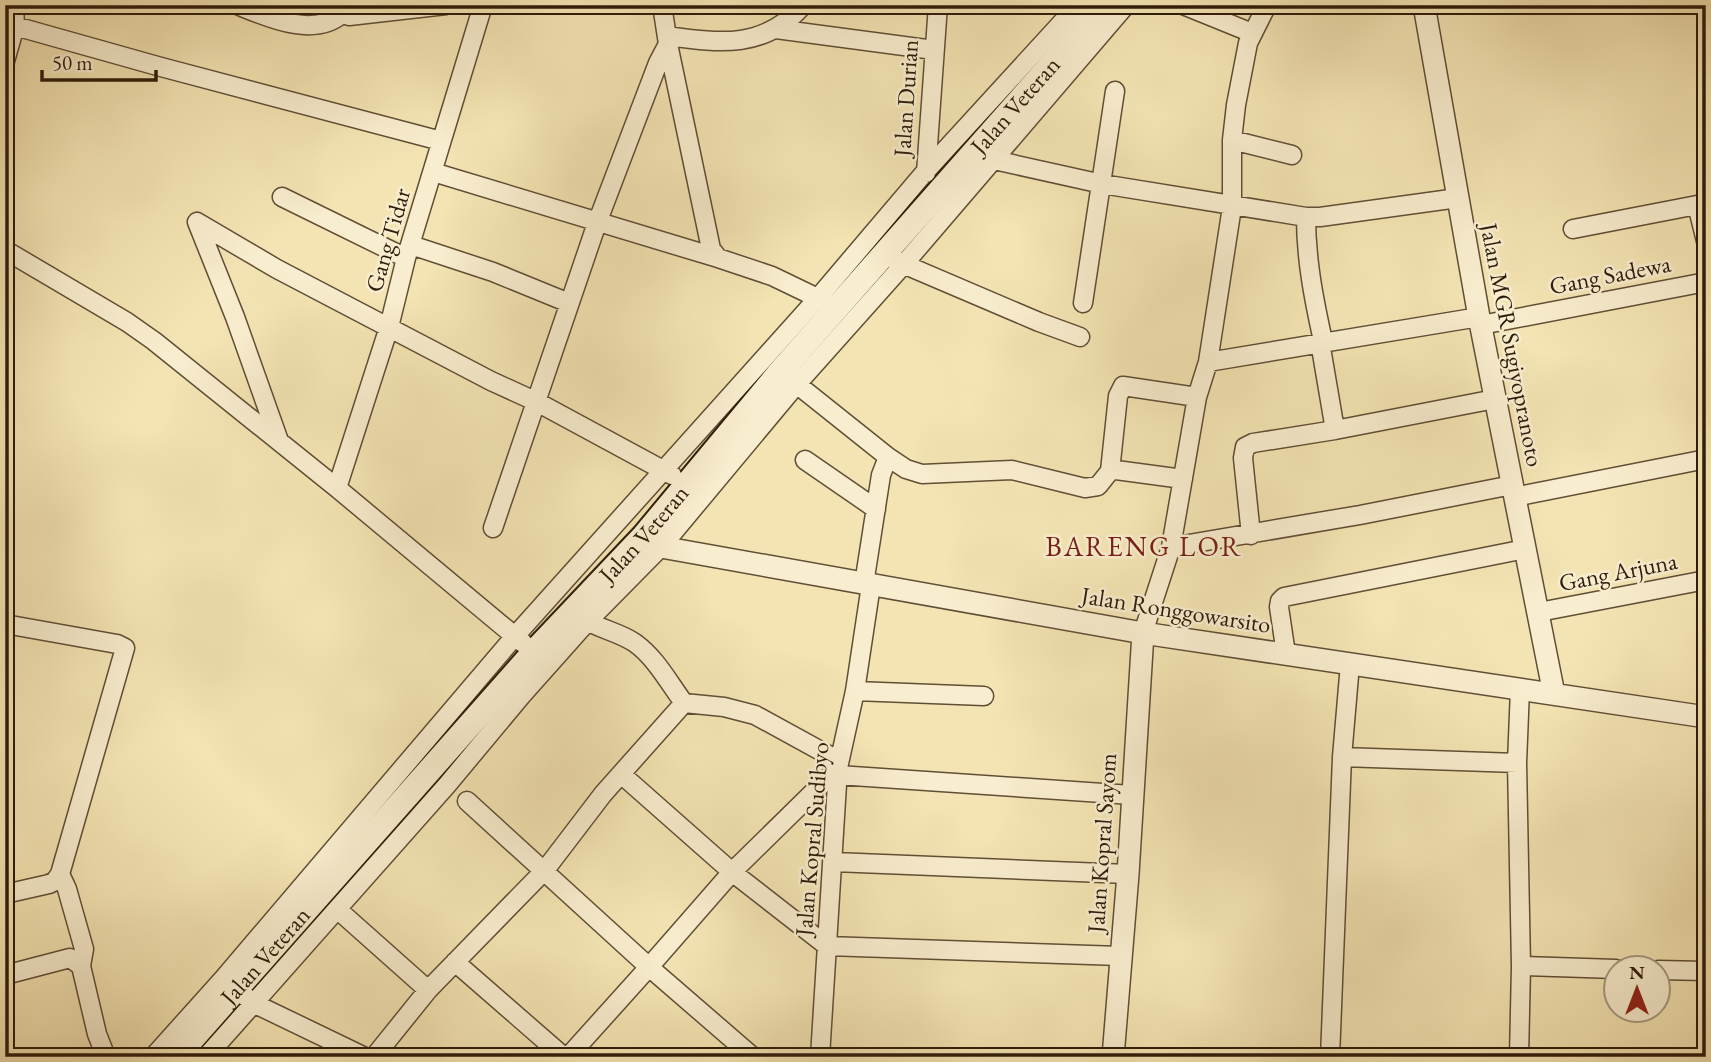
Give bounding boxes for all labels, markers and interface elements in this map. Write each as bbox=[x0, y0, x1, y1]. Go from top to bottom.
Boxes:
scale bar bbox=[42, 38, 156, 82]
street label: Jalan Durian bbox=[886, 38, 925, 160]
text: 50 m bbox=[52, 49, 93, 76]
street label: Jalan Veteran bbox=[962, 49, 1067, 162]
street label: Gang Tidar bbox=[358, 184, 417, 295]
street label: Jalan MGR Sugiyopranoto bbox=[1473, 218, 1551, 469]
street label: Gang Sadewa bbox=[1547, 247, 1674, 301]
street label: Jalan Veteran bbox=[591, 478, 695, 590]
district label: BARENG LOR bbox=[1045, 528, 1243, 564]
street label: Gang Arjuna bbox=[1556, 545, 1680, 598]
street label: Jalan Ronggowarsito bbox=[1077, 579, 1273, 640]
street label: Jalan Kopral Sudibyo bbox=[787, 740, 835, 939]
street label: Jalan Kopral Sayom bbox=[1080, 752, 1123, 936]
street label: Jalan Veteran bbox=[212, 900, 317, 1013]
north arrow bbox=[1602, 954, 1672, 1024]
text: N bbox=[1629, 960, 1645, 985]

